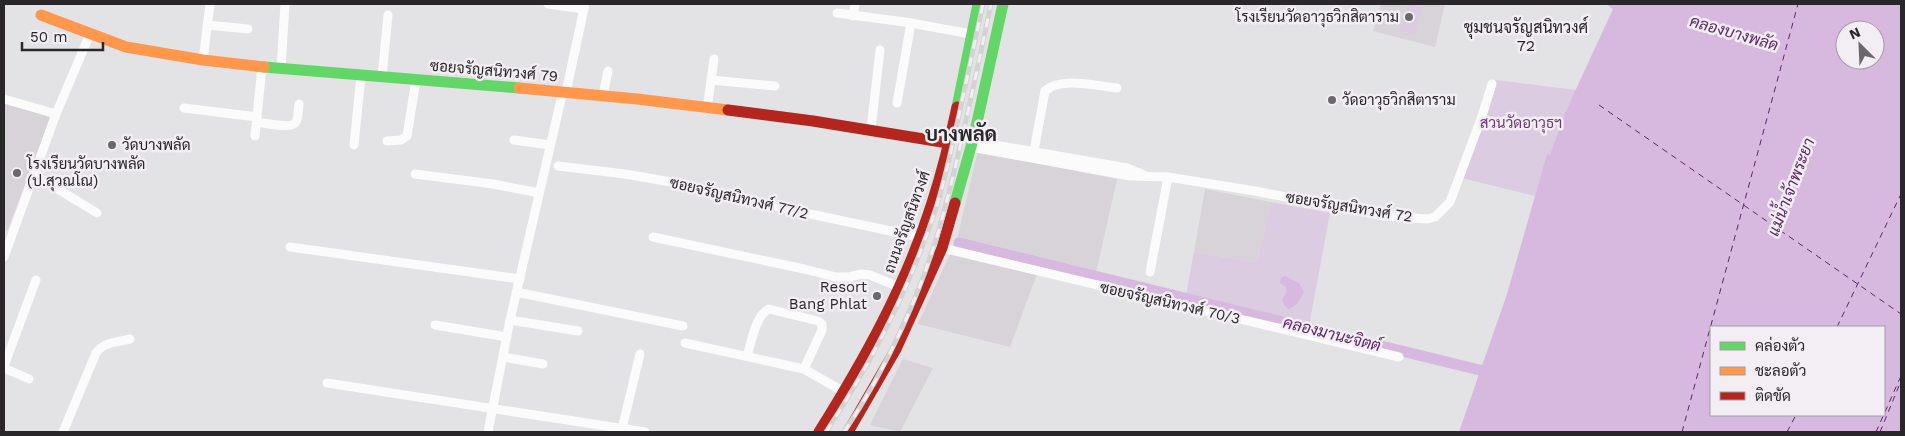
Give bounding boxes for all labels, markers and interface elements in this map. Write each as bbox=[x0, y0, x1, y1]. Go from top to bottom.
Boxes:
place label: โรงเรียนวัดอาวุธวิกสิตาราม bbox=[1235, 7, 1399, 28]
water label: คลองบางพลัด bbox=[1688, 10, 1781, 55]
marker: โรงเรียนวัดอาวุธวิกสิตาราม bbox=[1403, 11, 1415, 23]
district label: ชุมชนจรัญสนิทวงศ์ 72 bbox=[1464, 15, 1588, 55]
scale bar bbox=[22, 20, 104, 52]
north arrow bbox=[1835, 20, 1885, 70]
text: N bbox=[1847, 24, 1863, 43]
text: 50 m bbox=[30, 28, 67, 46]
street label: ซอยจรัญสนิทวงศ์ 79 bbox=[429, 55, 559, 86]
place label: วัดอาวุธวิกสิตาราม bbox=[1342, 91, 1456, 111]
marker: วัดอาวุธวิกสิตาราม bbox=[1326, 94, 1338, 106]
park label: สวนวัดอาวุธฯ bbox=[1480, 114, 1562, 134]
district label: บางพลัด bbox=[925, 121, 997, 146]
water label: แม่น้ำเจ้าพระยา bbox=[1759, 133, 1818, 239]
place label: วัดบางพลัด bbox=[122, 136, 191, 154]
marker: วัดบางพลัด bbox=[106, 139, 118, 151]
place label: โรงเรียนวัดบางพลัด (ป.สุวณโณ) bbox=[26, 154, 146, 192]
marker: โรงเรียนวัดบางพลัด (ป.สุวณโณ) bbox=[11, 167, 23, 179]
street label: ถนนจรัญสนิทวงศ์ bbox=[879, 168, 934, 276]
street label: ซอยจรัญสนิทวงศ์ 77/2 bbox=[668, 172, 810, 223]
street label: ซอยจรัญสนิทวงศ์ 72 bbox=[1284, 187, 1414, 226]
street label: ซอยจรัญสนิทวงศ์ 70/3 bbox=[1098, 277, 1242, 328]
place label: Resort Bang Phlat bbox=[789, 278, 868, 313]
marker: Resort Bang Phlat bbox=[871, 290, 883, 302]
water label: คลองมานะจิตต์ bbox=[1281, 310, 1385, 356]
legend bbox=[1710, 326, 1885, 416]
text: คล่องตัว bbox=[1755, 336, 1805, 355]
text: ชะลอตัว bbox=[1755, 362, 1806, 380]
text: ติดขัด bbox=[1755, 387, 1791, 405]

